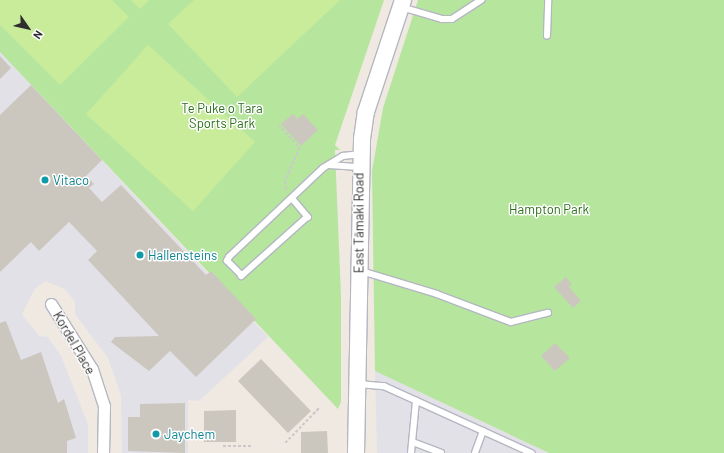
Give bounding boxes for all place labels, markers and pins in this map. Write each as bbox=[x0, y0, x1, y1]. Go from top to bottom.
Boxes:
place label: Vitaco bbox=[53, 172, 89, 188]
marker: Vitaco bbox=[40, 175, 50, 185]
place label: Hallensteins bbox=[148, 247, 217, 263]
marker: Hallensteins bbox=[135, 250, 145, 260]
place label: Jaychem bbox=[164, 426, 215, 442]
marker: Jaychem bbox=[151, 429, 161, 439]

